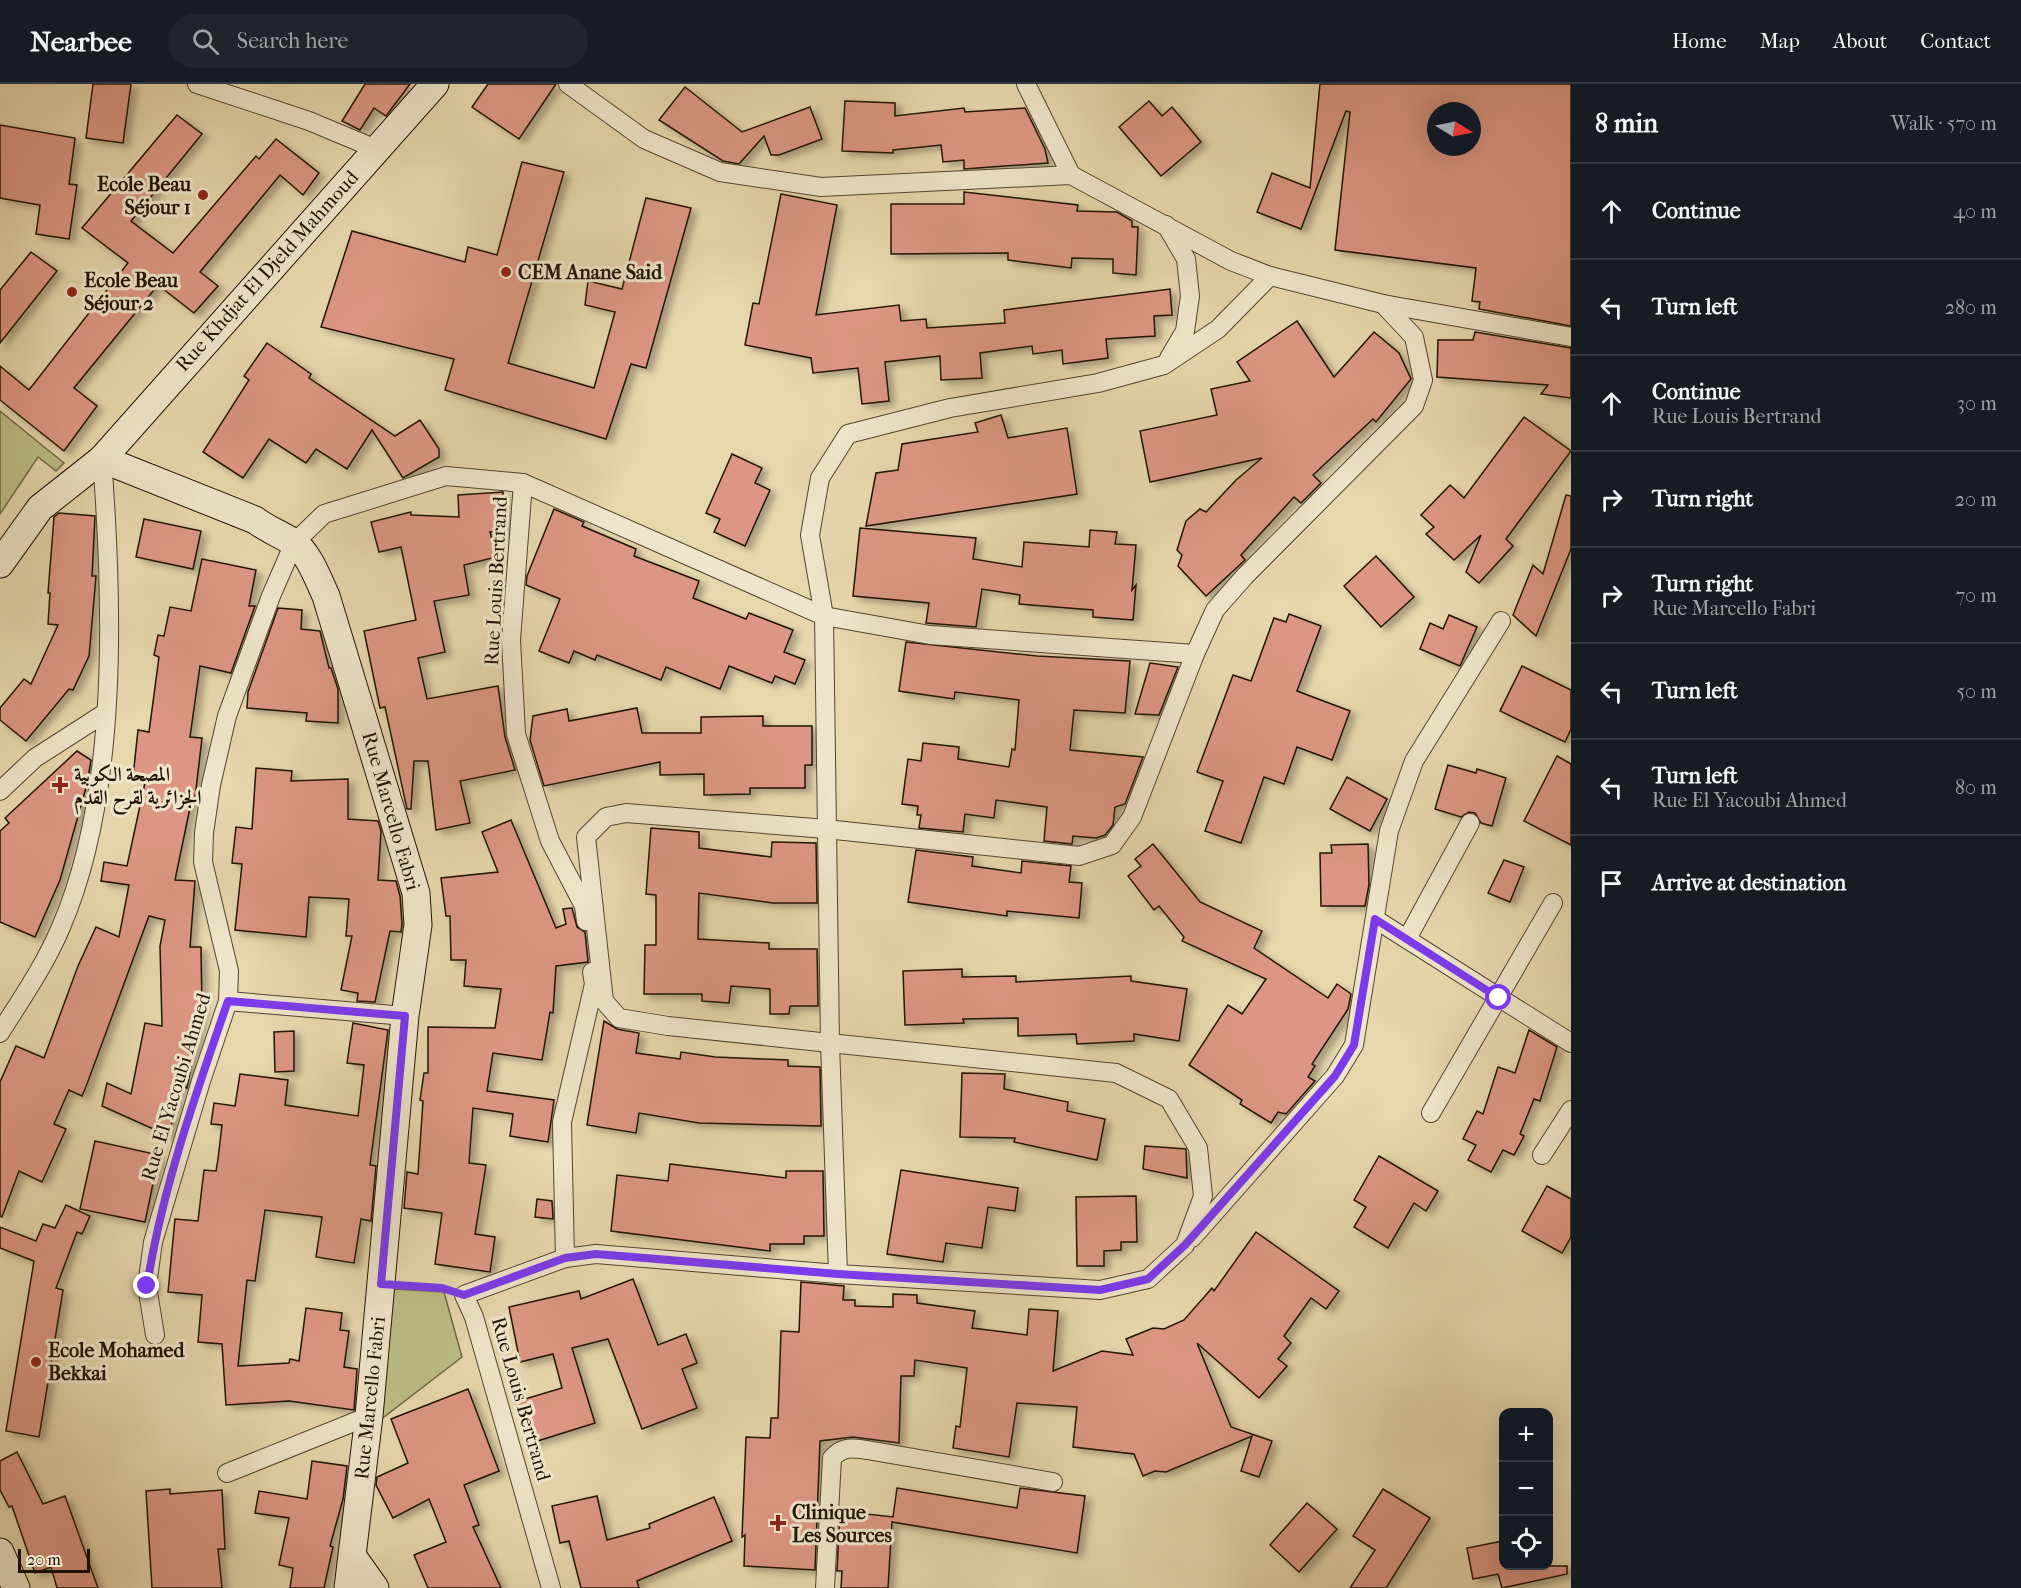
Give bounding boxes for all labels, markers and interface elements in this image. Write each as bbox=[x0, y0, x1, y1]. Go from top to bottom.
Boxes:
search box bbox=[168, 14, 588, 68]
text: Nearbee bbox=[30, 25, 132, 58]
icon: search bbox=[189, 25, 222, 58]
text: Search here bbox=[237, 28, 348, 54]
text: Home bbox=[1672, 29, 1727, 53]
text: Map bbox=[1760, 29, 1800, 53]
text: About bbox=[1833, 29, 1887, 53]
text: Contact bbox=[1920, 29, 1991, 53]
north arrow bbox=[1427, 102, 1481, 156]
text: 8 min bbox=[1595, 108, 1658, 139]
text: Walk · 570 m bbox=[1891, 112, 1997, 135]
street label: Rue Khdjat El Djeld Mahmoud bbox=[171, 165, 364, 376]
place label: Ecole Beau Séjour 1 bbox=[97, 173, 192, 219]
marker: Ecole Beau Séjour 1 bbox=[196, 188, 210, 202]
icon: ahead bbox=[1595, 195, 1628, 228]
text: Continue bbox=[1652, 198, 1741, 224]
text: 40 m bbox=[1953, 200, 1997, 223]
place label: CEM Anane Said bbox=[518, 261, 663, 284]
marker: CEM Anane Said bbox=[499, 265, 513, 279]
place label: Ecole Beau Séjour 2 bbox=[84, 269, 179, 315]
marker: Ecole Beau Séjour 2 bbox=[65, 285, 79, 299]
icon: left bbox=[1595, 291, 1628, 324]
text: Turn left bbox=[1652, 294, 1738, 320]
text: 280 m bbox=[1945, 296, 1997, 319]
text: Continue bbox=[1652, 379, 1741, 405]
icon: ahead bbox=[1595, 387, 1628, 420]
text: 30 m bbox=[1957, 392, 1997, 415]
text: Rue Louis Bertrand bbox=[1652, 405, 1821, 428]
icon: right bbox=[1595, 483, 1628, 516]
text: Turn right bbox=[1652, 486, 1753, 512]
text: 20 m bbox=[1955, 488, 1997, 511]
street label: Rue Louis Bertrand bbox=[480, 495, 512, 666]
text: Turn right bbox=[1652, 571, 1753, 597]
icon: right bbox=[1595, 579, 1628, 612]
text: 70 m bbox=[1955, 584, 1997, 607]
text: Rue Marcello Fabri bbox=[1652, 597, 1816, 620]
icon: left bbox=[1595, 675, 1628, 708]
text: Turn left bbox=[1652, 678, 1738, 704]
text: 50 m bbox=[1956, 680, 1997, 703]
street label: Rue Marcello Fabri bbox=[357, 729, 425, 893]
place label: المصحة الكوبية الجزائرية لقرح القدم bbox=[74, 763, 201, 816]
text: Turn left bbox=[1652, 763, 1738, 789]
icon: left bbox=[1595, 771, 1628, 804]
marker: المصحة الكوبية الجزائرية لقرح القدم bbox=[51, 776, 69, 794]
text: 80 m bbox=[1955, 776, 1997, 799]
text: Rue El Yacoubi Ahmed bbox=[1652, 789, 1847, 812]
icon: arrive bbox=[1595, 867, 1628, 900]
text: Arrive at destination bbox=[1652, 870, 1846, 896]
route start bbox=[1485, 984, 1511, 1010]
street label: Rue El Yacoubi Ahmed bbox=[136, 989, 216, 1184]
route end bbox=[133, 1272, 159, 1298]
street label: Rue Louis Bertrand bbox=[487, 1314, 556, 1485]
street label: Rue Marcello Fabri bbox=[350, 1315, 390, 1481]
place label: Ecole Mohamed Bekkai bbox=[48, 1339, 186, 1385]
marker: Ecole Mohamed Bekkai bbox=[29, 1355, 43, 1369]
map controls bbox=[1499, 1408, 1553, 1570]
button: + bbox=[1499, 1408, 1553, 1462]
button: − bbox=[1499, 1462, 1553, 1516]
place label: Clinique Les Sources bbox=[792, 1501, 892, 1547]
marker: Clinique Les Sources bbox=[769, 1514, 787, 1532]
button: locate bbox=[1499, 1516, 1553, 1570]
scale bar bbox=[18, 1546, 90, 1574]
text: 20 m bbox=[27, 1550, 61, 1569]

